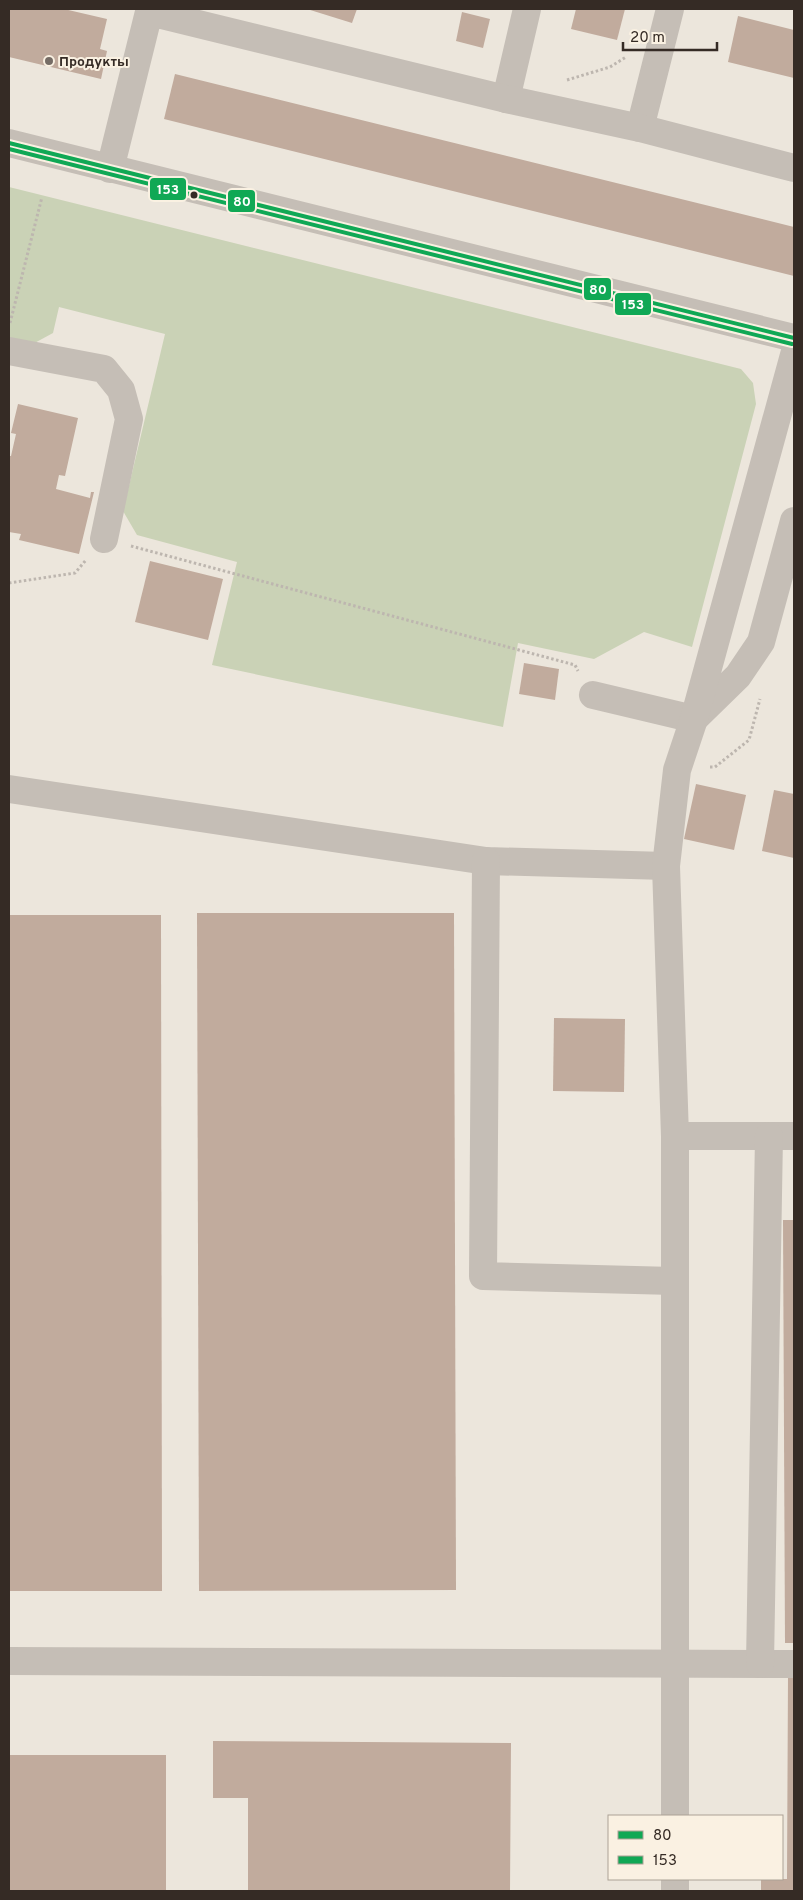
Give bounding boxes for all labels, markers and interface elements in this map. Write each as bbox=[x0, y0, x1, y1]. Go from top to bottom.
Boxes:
scale bar bbox=[623, 20, 717, 52]
text: 20 m bbox=[630, 29, 665, 48]
place label: Продукты bbox=[59, 54, 129, 71]
marker: Продукты bbox=[43, 55, 55, 67]
line badge: 153 bbox=[149, 177, 187, 201]
text: 153 bbox=[157, 182, 179, 199]
line badge: 80 bbox=[227, 189, 256, 213]
unlabelled marker bbox=[189, 190, 199, 200]
text: 80 bbox=[233, 194, 251, 211]
line badge: 80 bbox=[583, 277, 612, 301]
text: 80 bbox=[589, 282, 607, 299]
line badge: 153 bbox=[614, 292, 652, 316]
text: 153 bbox=[622, 297, 644, 314]
legend bbox=[608, 1815, 783, 1880]
text: 80 bbox=[653, 1827, 672, 1846]
text: 153 bbox=[653, 1852, 677, 1871]

